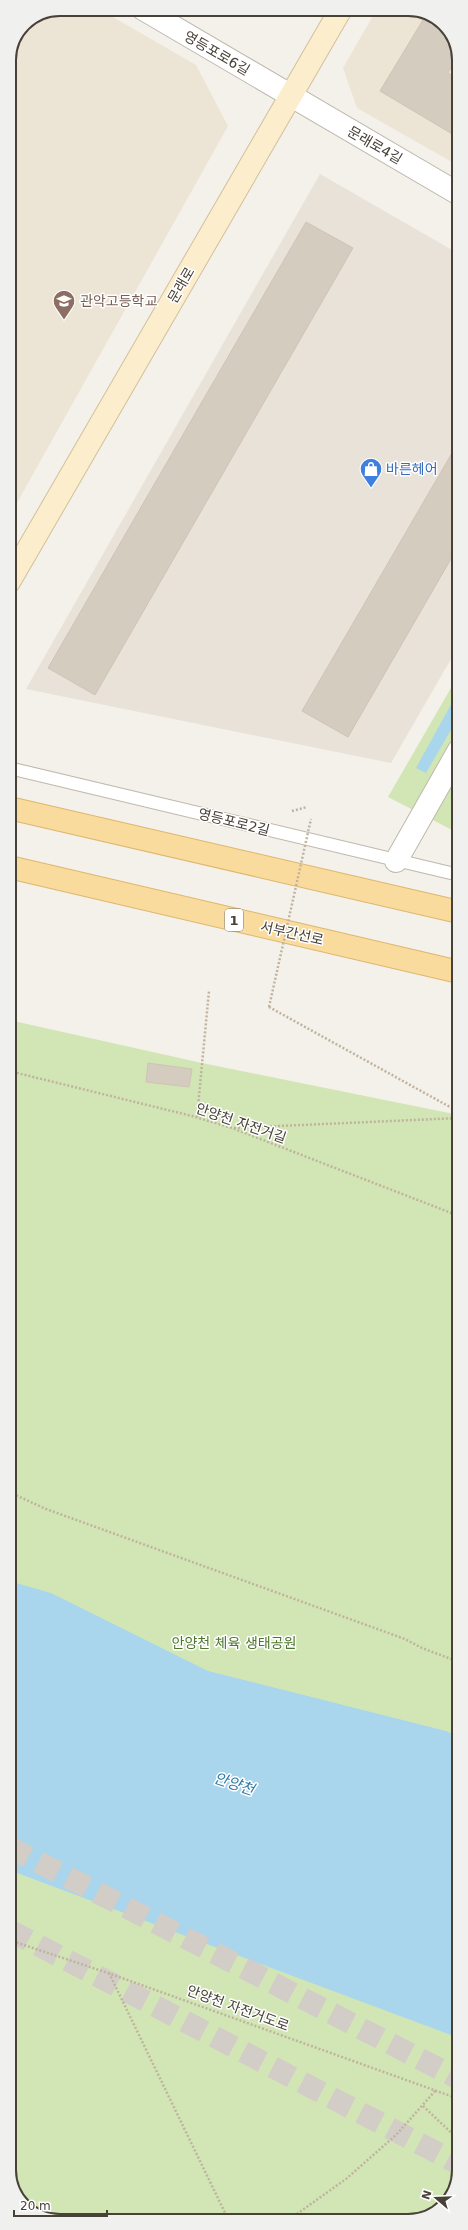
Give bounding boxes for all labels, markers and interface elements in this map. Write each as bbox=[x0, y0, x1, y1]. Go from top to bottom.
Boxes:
street label: 영등포로6길 bbox=[181, 28, 253, 78]
street label: 문래로4길 bbox=[345, 123, 405, 167]
street label: 문래로 bbox=[164, 264, 198, 306]
school or university icon: 관악고등학교 bbox=[51, 288, 77, 321]
place label: 관악고등학교 bbox=[80, 293, 157, 309]
shop icon: 바른헤어 bbox=[358, 456, 384, 489]
place label: 바른헤어 bbox=[386, 461, 438, 477]
street label: 영등포로2길 bbox=[196, 805, 272, 839]
road number: 1 bbox=[225, 909, 243, 931]
street label: 서부간선로 bbox=[259, 918, 325, 948]
street label: 안양천 자전거길 bbox=[194, 1100, 288, 1146]
park label: 안양천 체육 생태공원 bbox=[172, 1635, 296, 1651]
water label: 안양천 bbox=[212, 1769, 259, 1800]
street label: 안양천 자전거도로 bbox=[185, 1982, 291, 2034]
north arrow bbox=[416, 2178, 456, 2218]
text: N bbox=[419, 2188, 435, 2201]
scale bar bbox=[14, 2192, 107, 2218]
text: 20 m bbox=[20, 2199, 51, 2213]

